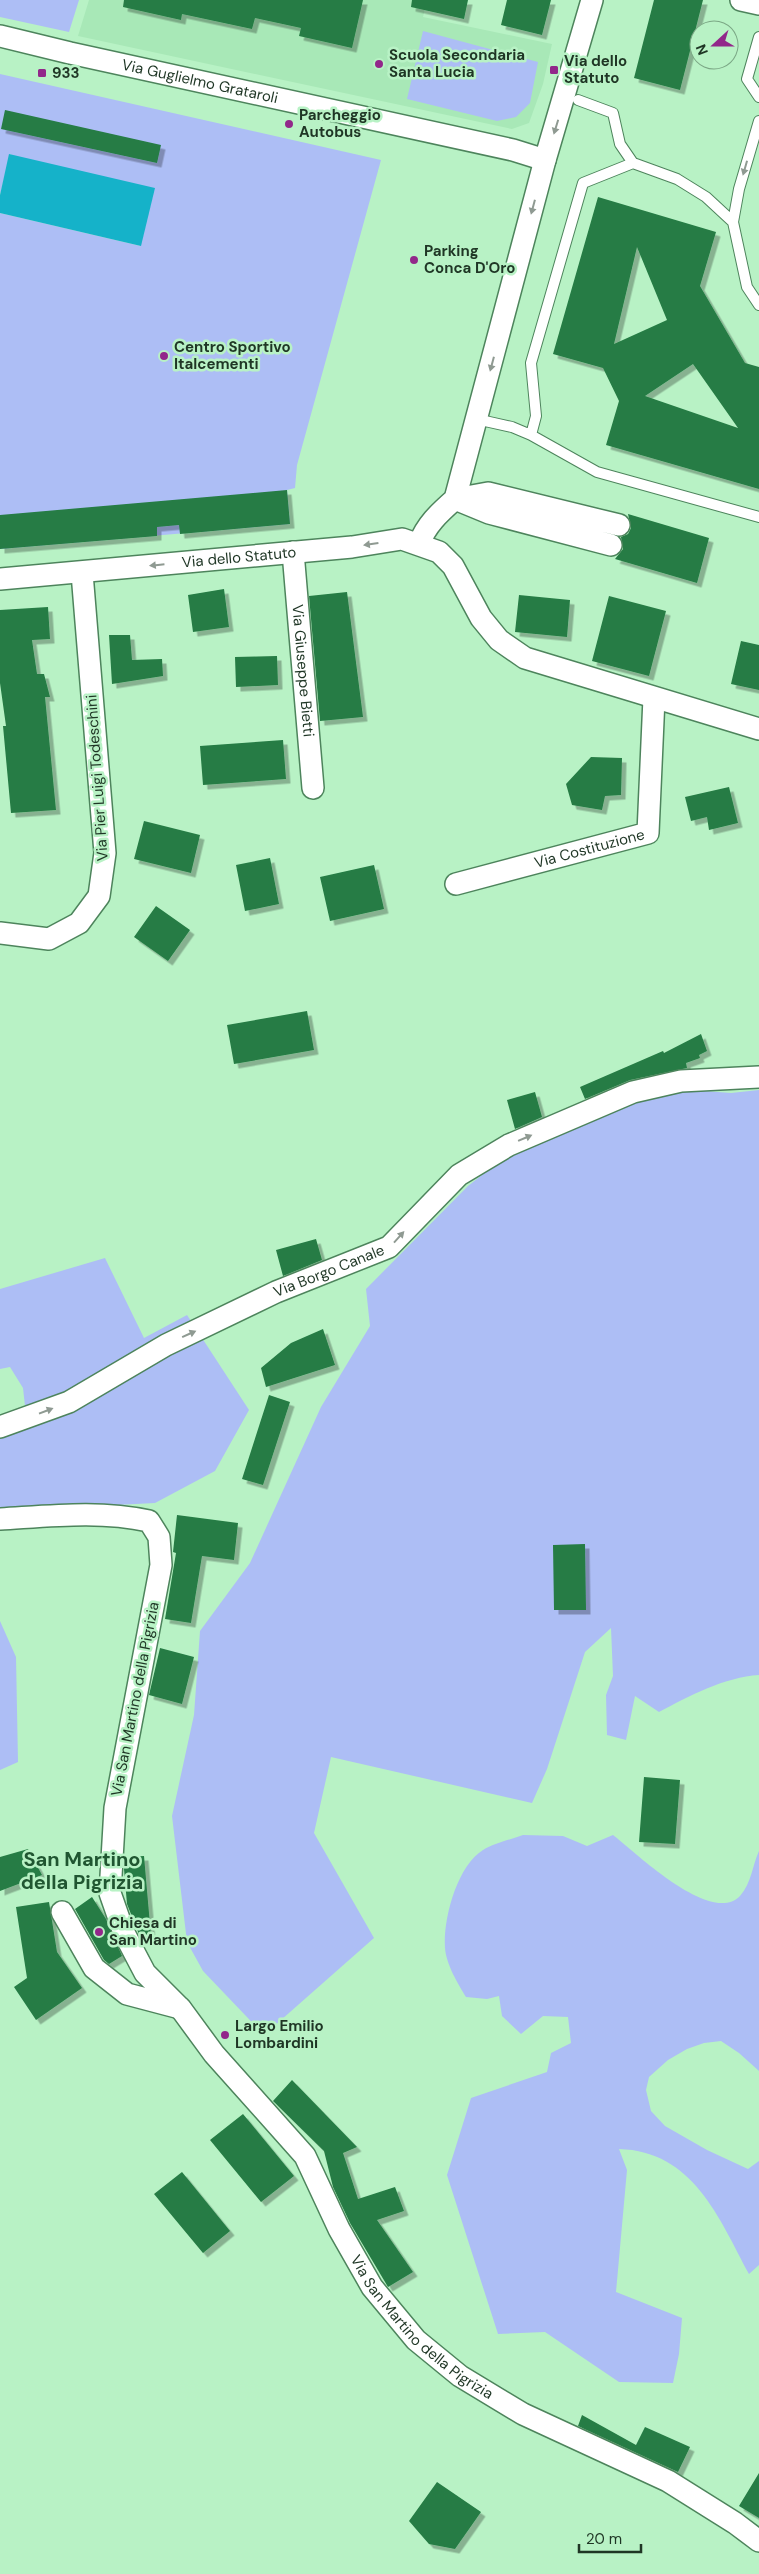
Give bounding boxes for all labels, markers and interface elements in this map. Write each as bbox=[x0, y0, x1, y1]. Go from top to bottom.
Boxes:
north arrow bbox=[689, 20, 739, 70]
text: N bbox=[692, 42, 712, 58]
place label: Scuola Secondaria Santa Lucia bbox=[389, 45, 525, 82]
place label: Via dello Statuto bbox=[564, 51, 627, 88]
street label: Via Guglielmo Grataroli bbox=[120, 55, 280, 108]
marker: Scuola Secondaria Santa Lucia bbox=[373, 58, 385, 70]
place label: 933 bbox=[52, 63, 80, 83]
marker: Via dello Statuto bbox=[548, 64, 560, 76]
marker: 933 bbox=[36, 67, 48, 79]
place label: Parcheggio Autobus bbox=[299, 105, 381, 142]
marker: Parcheggio Autobus bbox=[283, 118, 295, 130]
one-way arrow bbox=[551, 119, 559, 134]
one-way arrow bbox=[741, 160, 749, 175]
one-way arrow bbox=[529, 200, 537, 215]
place label: Parking Conca D'Oro bbox=[424, 241, 515, 278]
marker: Parking Conca D'Oro bbox=[408, 254, 420, 266]
place label: Centro Sportivo Italcementi bbox=[174, 337, 291, 374]
marker: Centro Sportivo Italcementi bbox=[158, 350, 170, 362]
one-way arrow bbox=[488, 357, 496, 372]
one-way arrow bbox=[363, 540, 379, 548]
street label: Via dello Statuto bbox=[181, 542, 297, 572]
one-way arrow bbox=[149, 562, 165, 570]
street label: Via Giuseppe Bietti bbox=[287, 603, 319, 738]
street label: Via Pier Luigi Todeschini bbox=[81, 694, 113, 862]
street label: Via Costituzione bbox=[532, 824, 647, 873]
one-way arrow bbox=[518, 1134, 532, 1142]
one-way arrow bbox=[393, 1231, 404, 1244]
street label: Via Borgo Canale bbox=[271, 1240, 387, 1302]
one-way arrow bbox=[182, 1330, 196, 1338]
one-way arrow bbox=[39, 1407, 54, 1415]
street label: Via San Martino della Pigrizia bbox=[106, 1600, 164, 1798]
district label: San Martino della Pigrizia bbox=[21, 1846, 143, 1895]
place label: Chiesa di San Martino bbox=[109, 1913, 197, 1950]
marker: Chiesa di San Martino bbox=[93, 1926, 105, 1938]
place label: Largo Emilio Lombardini bbox=[235, 2016, 324, 2053]
marker: Largo Emilio Lombardini bbox=[219, 2029, 231, 2041]
street label: Via San Martino della Pigrizia bbox=[346, 2251, 497, 2404]
scale bar bbox=[579, 2522, 642, 2554]
text: 20 m bbox=[586, 2529, 622, 2549]

